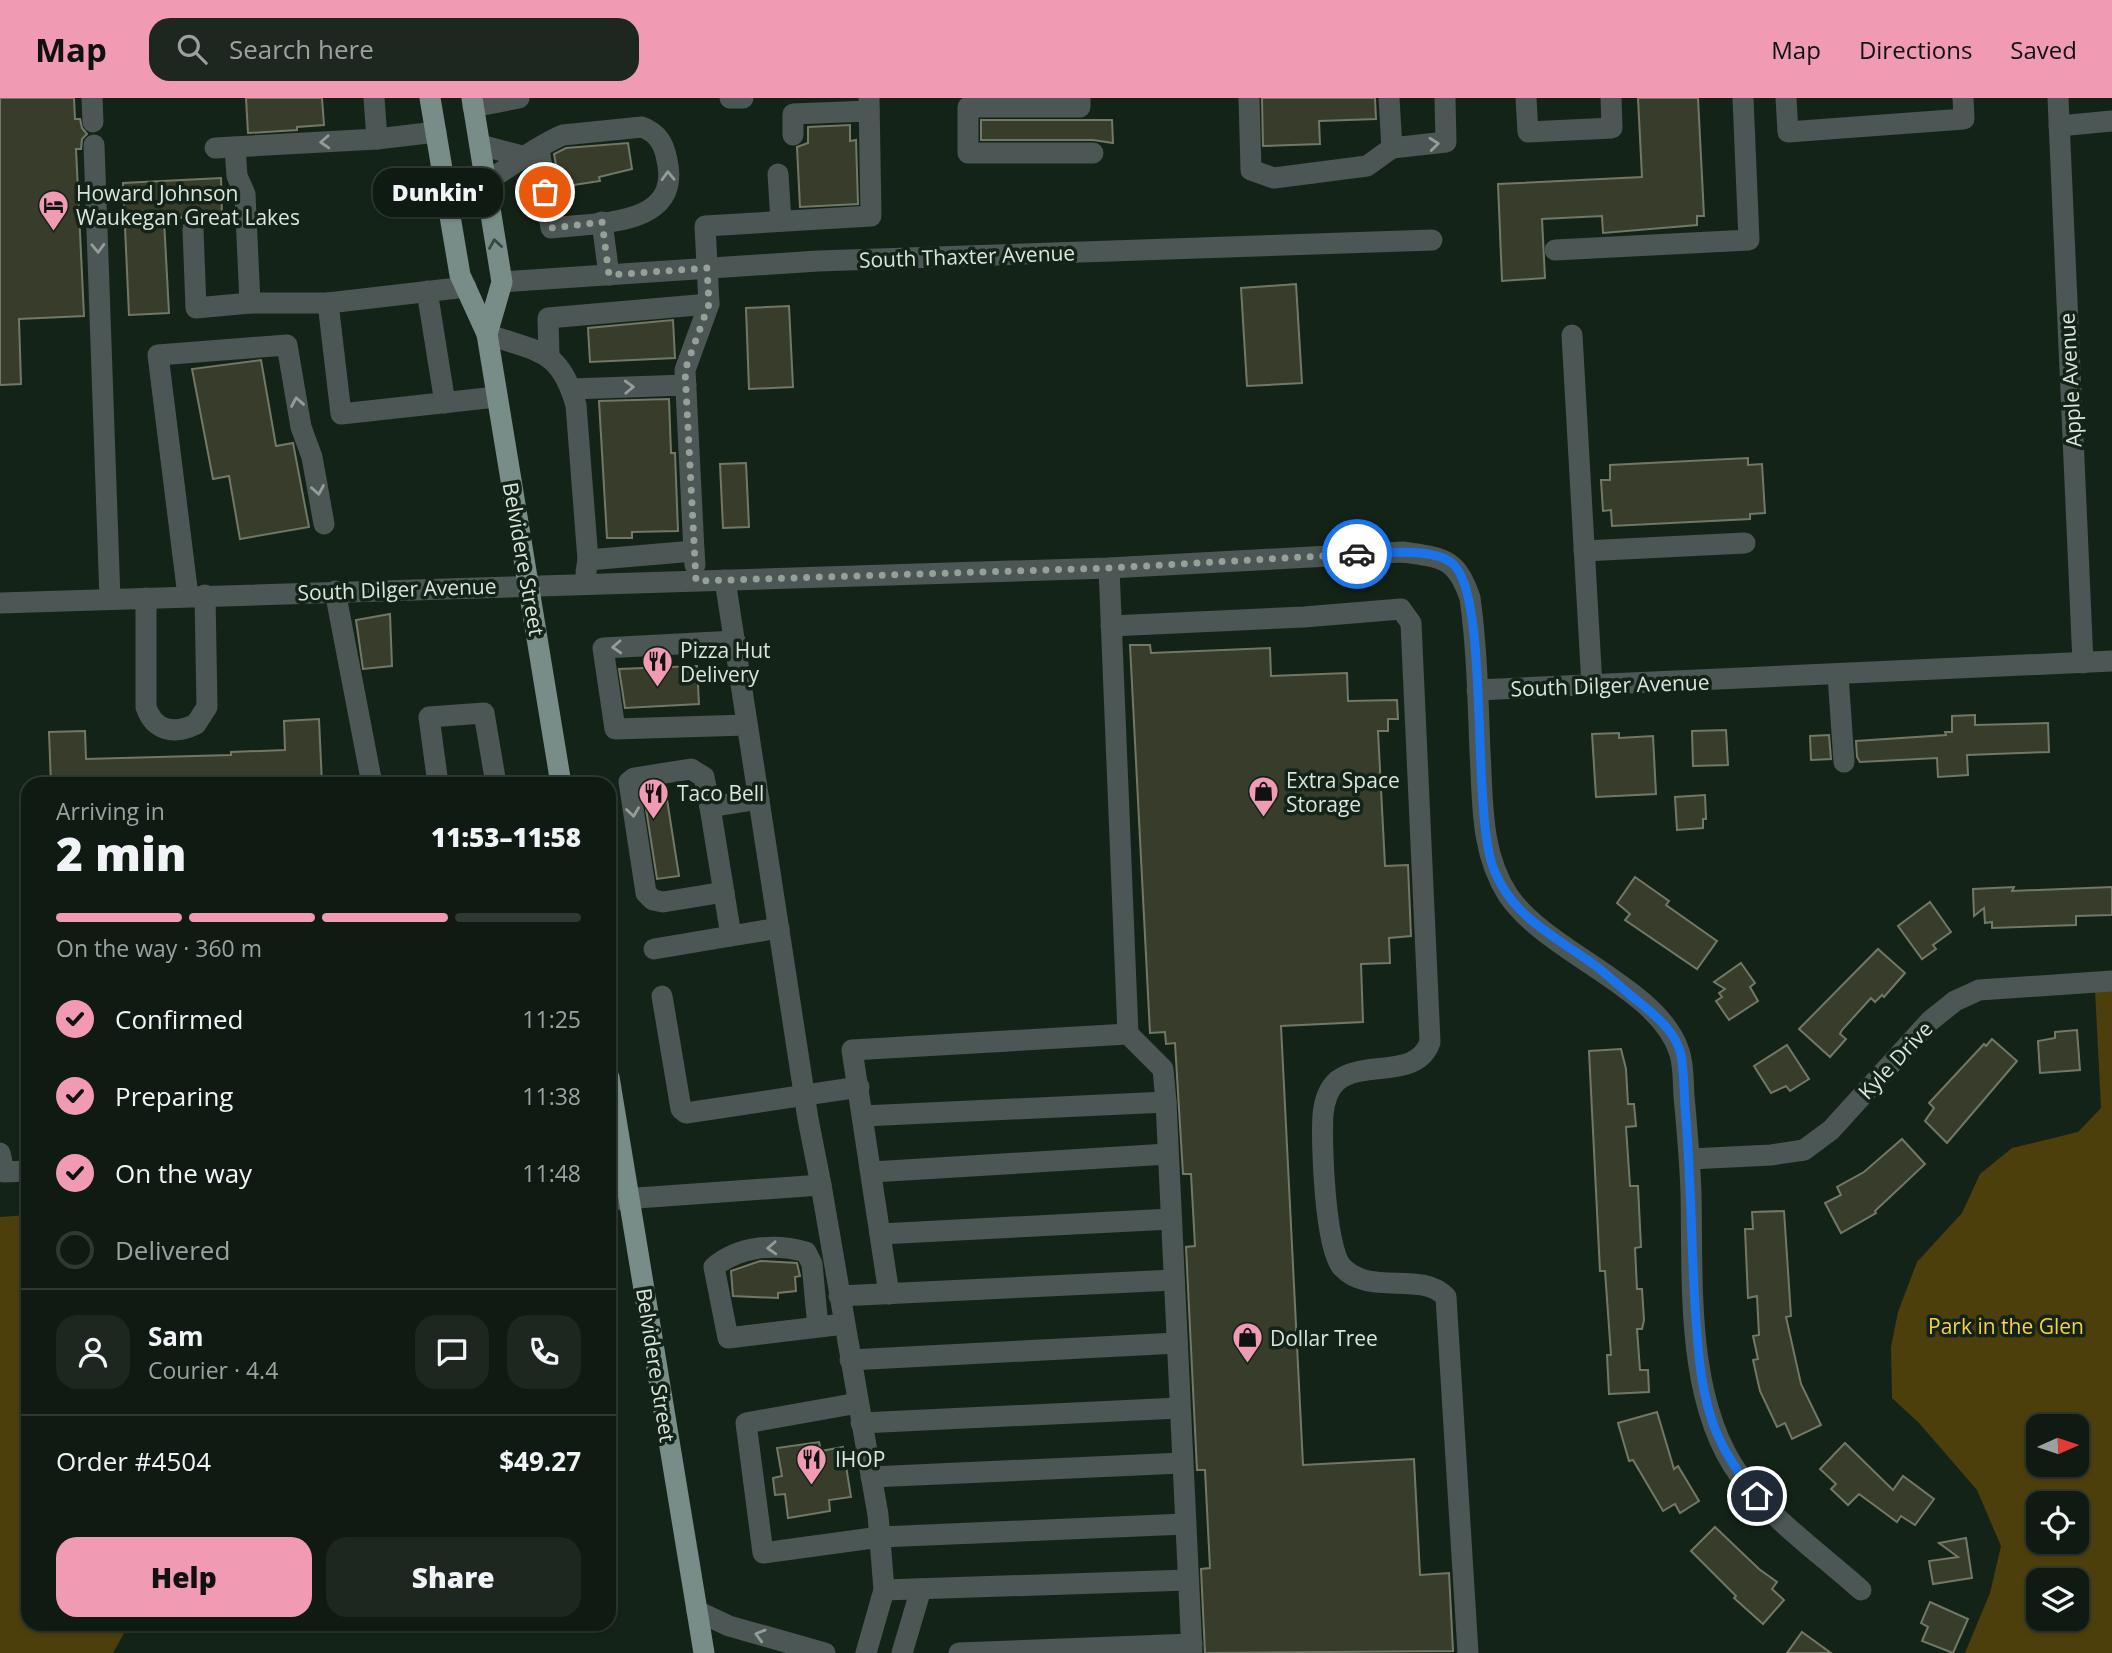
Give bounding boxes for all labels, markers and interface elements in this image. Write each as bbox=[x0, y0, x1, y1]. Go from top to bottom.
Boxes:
search box bbox=[149, 18, 639, 81]
text: Map bbox=[35, 27, 107, 72]
icon: search bbox=[173, 30, 211, 68]
text: Search here bbox=[229, 31, 374, 67]
text: Map bbox=[1771, 33, 1821, 66]
text: Directions bbox=[1859, 33, 1972, 66]
text: Saved bbox=[2010, 33, 2077, 66]
one-way arrow bbox=[319, 134, 330, 149]
one-way arrow bbox=[1428, 136, 1440, 151]
pin bbox=[515, 162, 575, 222]
callout: Dunkin' bbox=[374, 168, 503, 217]
one-way arrow bbox=[661, 170, 676, 181]
icon: bag bbox=[526, 173, 564, 211]
text: Dunkin' bbox=[392, 176, 484, 208]
place label: Howard Johnson Waukegan Great Lakes bbox=[76, 179, 300, 231]
hotel icon: Howard Johnson Waukegan Great Lakes bbox=[36, 188, 70, 232]
one-way arrow bbox=[488, 238, 503, 250]
street label: South Thaxter Avenue bbox=[858, 238, 1076, 274]
one-way arrow bbox=[90, 243, 105, 254]
street label: Apple Avenue bbox=[2052, 312, 2088, 448]
one-way arrow bbox=[623, 380, 634, 395]
one-way arrow bbox=[290, 396, 305, 408]
street label: Belvidere Street bbox=[497, 480, 551, 638]
one-way arrow bbox=[310, 484, 325, 496]
courier bbox=[1322, 519, 1392, 589]
icon: car bbox=[1338, 535, 1376, 573]
street label: South Dilger Avenue bbox=[297, 572, 497, 606]
place label: Pizza Hut Delivery bbox=[680, 636, 771, 688]
one-way arrow bbox=[612, 639, 623, 654]
restaurant icon: Pizza Hut Delivery bbox=[640, 645, 674, 689]
street label: South Dilger Avenue bbox=[1510, 668, 1710, 702]
place label: Extra Space Storage bbox=[1286, 766, 1400, 818]
shop icon: Extra Space Storage bbox=[1246, 775, 1280, 819]
restaurant icon: Taco Bell bbox=[637, 776, 671, 820]
place label: Taco Bell bbox=[677, 779, 764, 807]
text: Arriving in bbox=[56, 795, 165, 827]
one-way arrow bbox=[625, 807, 640, 818]
text: 11:53–11:58 bbox=[431, 819, 581, 855]
text: 2 min bbox=[56, 822, 187, 884]
text: On the way · 360 m bbox=[56, 932, 262, 964]
icon: check bbox=[56, 1000, 94, 1038]
text: Confirmed bbox=[115, 1001, 243, 1037]
text: 11:25 bbox=[522, 1003, 581, 1035]
street label: Kyle Drive bbox=[1852, 1015, 1938, 1105]
icon: check bbox=[56, 1077, 94, 1115]
text: Preparing bbox=[115, 1078, 233, 1114]
text: 11:38 bbox=[522, 1080, 581, 1112]
icon: check bbox=[56, 1154, 94, 1192]
text: On the way bbox=[115, 1155, 252, 1191]
text: 11:48 bbox=[522, 1157, 581, 1189]
text: Delivered bbox=[115, 1232, 230, 1268]
one-way arrow bbox=[766, 1240, 777, 1255]
street label: Belvidere Street bbox=[630, 1286, 682, 1444]
park label: Park in the Glen bbox=[1928, 1312, 2084, 1340]
button: person bbox=[56, 1315, 130, 1389]
button: chat bbox=[415, 1315, 489, 1389]
button: phone bbox=[507, 1315, 581, 1389]
text: Sam bbox=[148, 1318, 204, 1354]
shop icon: Dollar Tree bbox=[1230, 1321, 1264, 1365]
place label: Dollar Tree bbox=[1270, 1324, 1378, 1352]
text: Courier · 4.4 bbox=[148, 1354, 278, 1386]
north arrow bbox=[2026, 1414, 2090, 1477]
map controls bbox=[2026, 1414, 2089, 1631]
restaurant icon: IHOP bbox=[795, 1442, 829, 1486]
text: Order #4504 bbox=[56, 1443, 211, 1479]
text: $49.27 bbox=[499, 1443, 581, 1479]
place label: IHOP bbox=[835, 1445, 885, 1473]
pin bbox=[1727, 1466, 1787, 1526]
icon: home bbox=[1738, 1477, 1776, 1515]
button: locate bbox=[2026, 1491, 2089, 1554]
button: Help bbox=[56, 1537, 312, 1617]
button: Share bbox=[326, 1537, 581, 1617]
button: layers bbox=[2026, 1568, 2089, 1631]
one-way arrow bbox=[754, 1629, 766, 1643]

